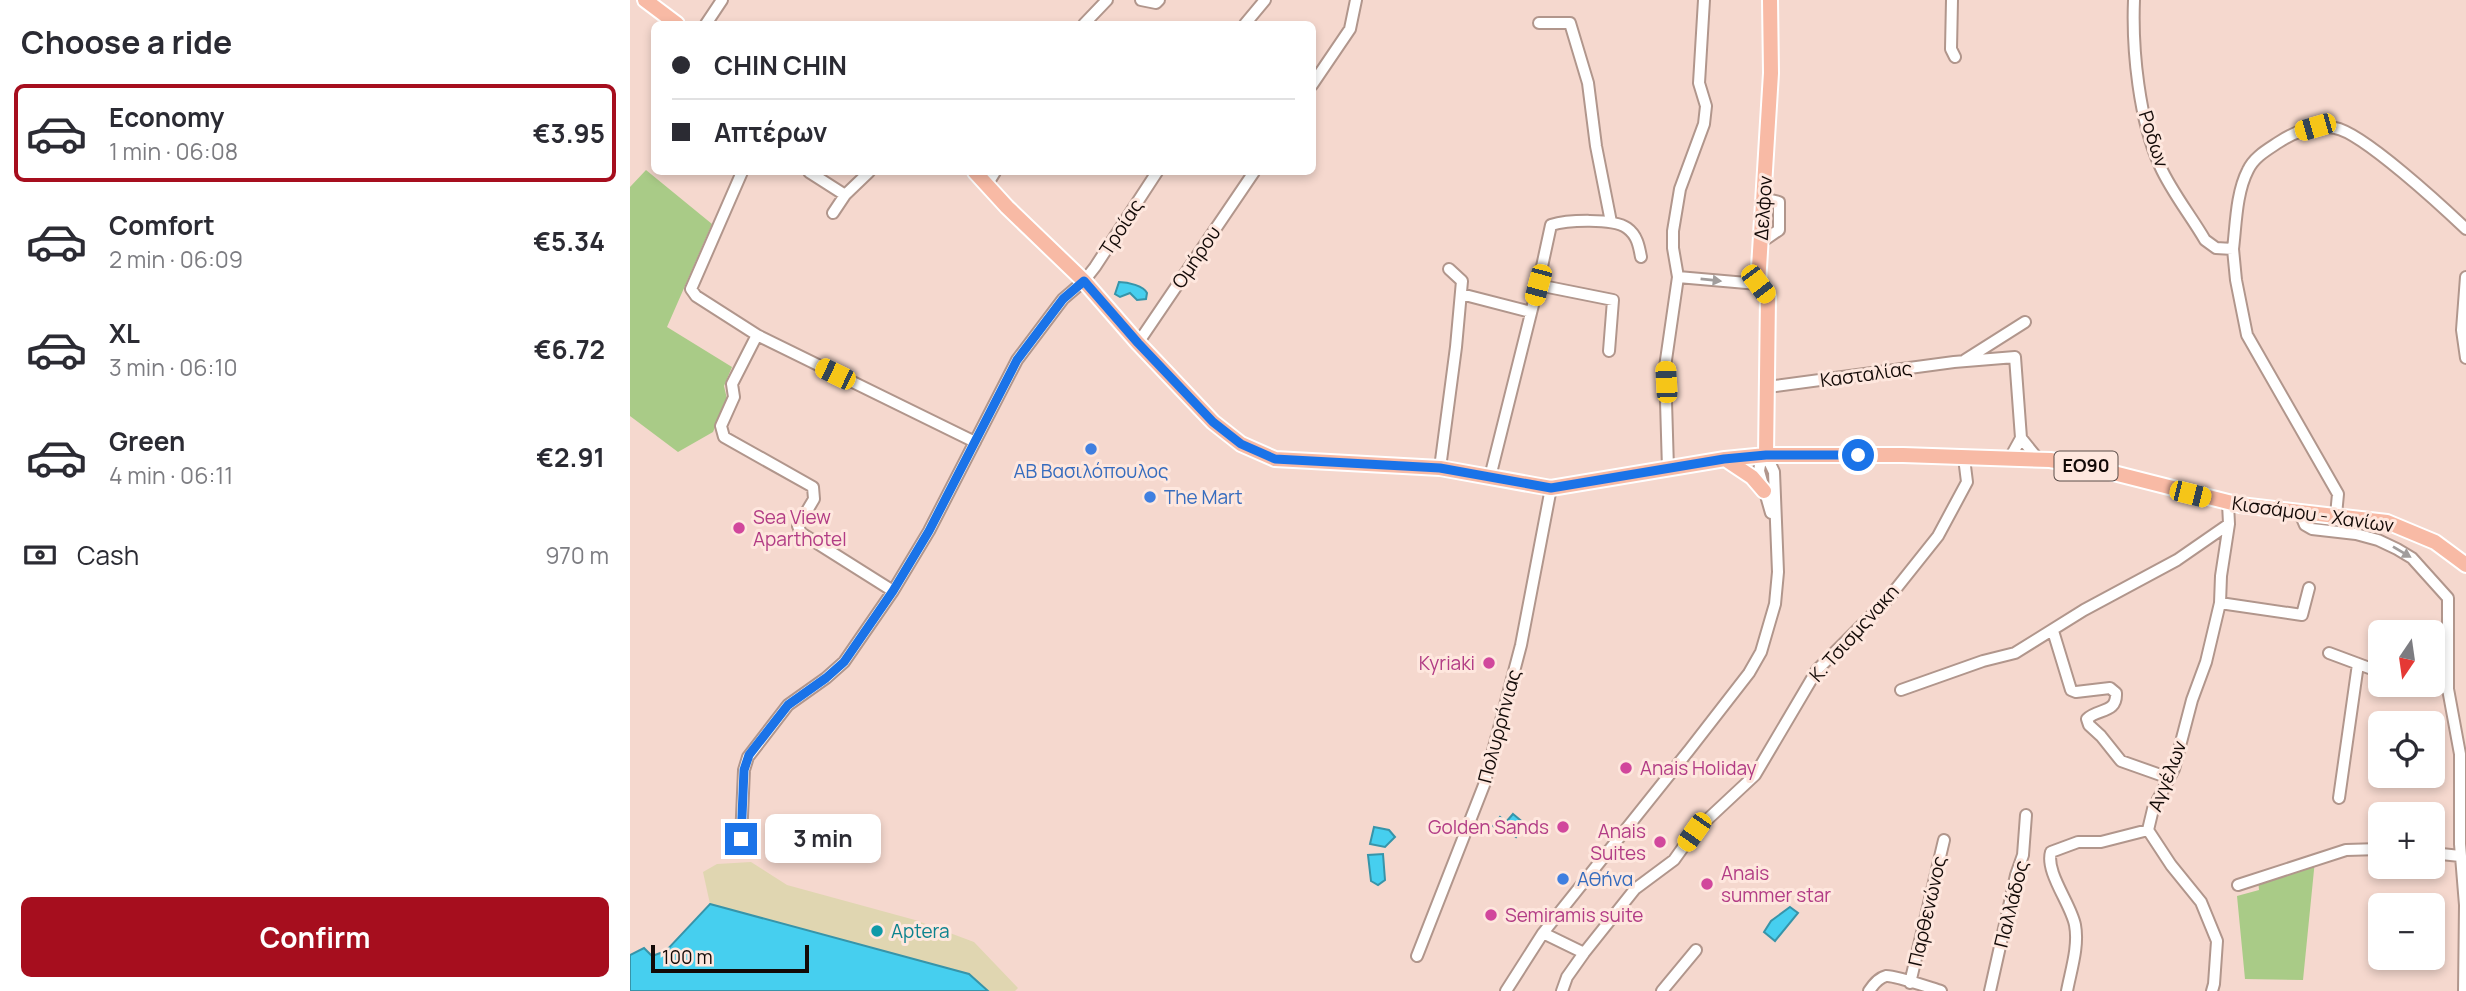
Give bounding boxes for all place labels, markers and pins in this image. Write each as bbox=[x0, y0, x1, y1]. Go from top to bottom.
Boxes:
marker: ΑΒ Βασιλόπουλος bbox=[1083, 441, 1099, 457]
place label: ΑΒ Βασιλόπουλος bbox=[1013, 458, 1169, 484]
place label: The Mart bbox=[1164, 484, 1243, 510]
marker: The Mart bbox=[1142, 489, 1158, 505]
place label: Sea View Aparthotel bbox=[753, 504, 847, 552]
marker: Sea View Aparthotel bbox=[731, 520, 747, 536]
place label: Kyriaki bbox=[1419, 650, 1475, 676]
marker: Kyriaki bbox=[1481, 655, 1497, 671]
place label: Anais Holiday bbox=[1640, 755, 1756, 781]
marker: Anais Holiday bbox=[1618, 760, 1634, 776]
place label: Golden Sands bbox=[1428, 814, 1549, 840]
place label: Anais Suites bbox=[1590, 818, 1646, 866]
marker: Golden Sands bbox=[1555, 819, 1571, 835]
marker: Anais Suites bbox=[1652, 834, 1668, 850]
place label: Anais summer star bbox=[1721, 860, 1831, 908]
place label: Αθήνα bbox=[1577, 866, 1633, 892]
marker: Αθήνα bbox=[1555, 871, 1571, 887]
marker: Anais summer star bbox=[1699, 876, 1715, 892]
place label: Semiramis suite bbox=[1505, 902, 1643, 928]
marker: Semiramis suite bbox=[1483, 907, 1499, 923]
place label: Aptera bbox=[891, 918, 950, 944]
marker: Aptera bbox=[869, 923, 885, 939]

